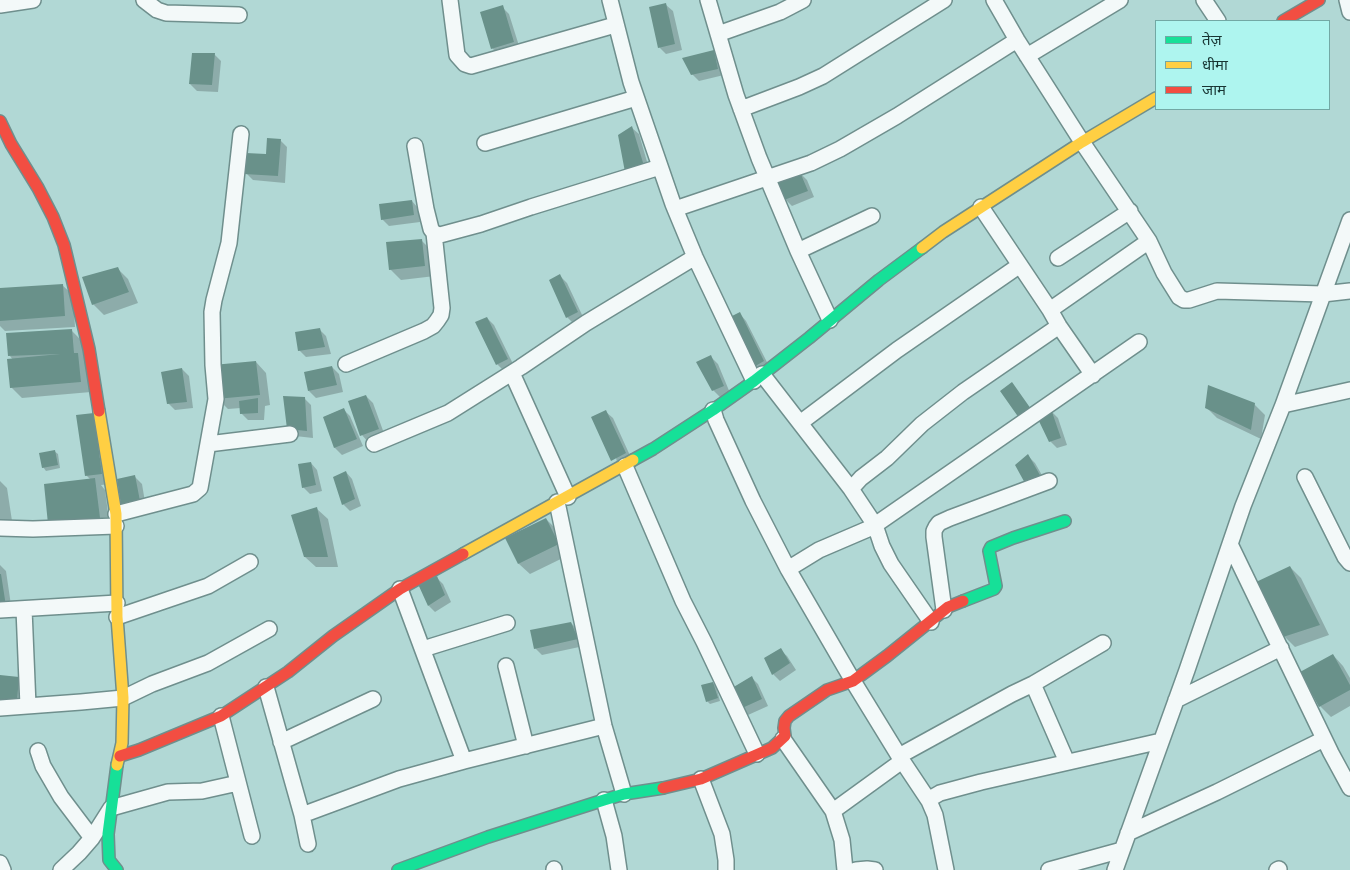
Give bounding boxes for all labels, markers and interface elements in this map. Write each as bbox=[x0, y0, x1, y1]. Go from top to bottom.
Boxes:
legend bbox=[1155, 20, 1330, 110]
text: तेज़ bbox=[1202, 28, 1222, 51]
text: धीमा bbox=[1202, 53, 1228, 76]
text: जाम bbox=[1202, 78, 1226, 101]

